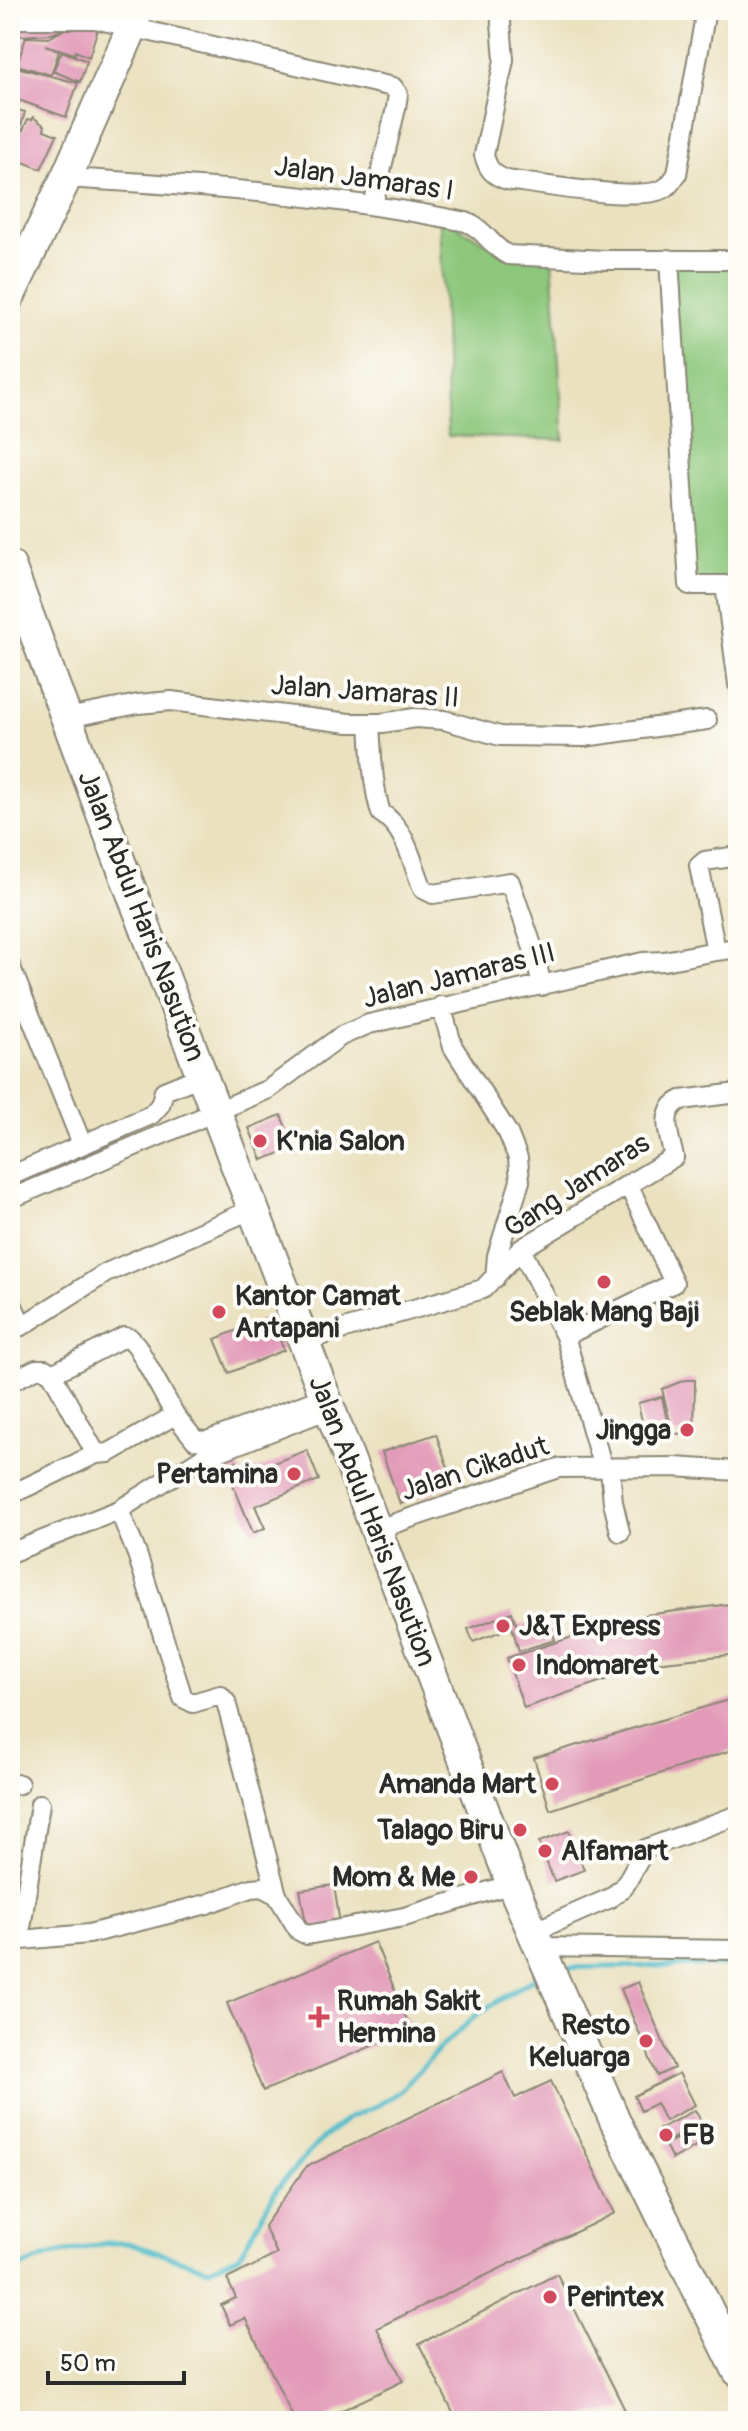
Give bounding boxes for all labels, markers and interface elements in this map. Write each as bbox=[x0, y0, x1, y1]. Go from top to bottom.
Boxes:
street label: Jalan Jamaras I bbox=[272, 149, 456, 209]
street label: Jalan Jamaras II bbox=[270, 668, 460, 716]
street label: Jalan Abdul Haris Nasution bbox=[69, 766, 213, 1066]
street label: Jalan Jamaras III bbox=[359, 935, 559, 1017]
place label: K'nia Salon bbox=[276, 1124, 405, 1159]
street label: Gang Jamaras bbox=[498, 1126, 657, 1246]
marker: K'nia Salon bbox=[251, 1132, 269, 1150]
marker: Seblak Mang Baji bbox=[595, 1273, 613, 1291]
place label: Kantor Camat Antapani bbox=[235, 1279, 401, 1346]
place label: Seblak Mang Baji bbox=[509, 1295, 699, 1330]
marker: Kantor Camat Antapani bbox=[210, 1303, 228, 1321]
street label: Jalan Abdul Haris Nasution bbox=[300, 1371, 444, 1671]
place label: Jingga bbox=[596, 1413, 671, 1448]
marker: Jingga bbox=[678, 1421, 696, 1439]
street label: Jalan Cikadut bbox=[397, 1428, 554, 1509]
place label: Pertamina bbox=[156, 1457, 278, 1492]
marker: Pertamina bbox=[285, 1465, 303, 1483]
place label: J&T Express bbox=[519, 1609, 661, 1644]
marker: J&T Express bbox=[494, 1617, 512, 1635]
place label: Indomaret bbox=[535, 1648, 659, 1683]
marker: Indomaret bbox=[510, 1656, 528, 1674]
place label: Amanda Mart bbox=[378, 1767, 537, 1802]
marker: Amanda Mart bbox=[543, 1775, 561, 1793]
place label: Talago Biru bbox=[376, 1813, 504, 1848]
marker: Talago Biru bbox=[511, 1821, 529, 1839]
place label: Alfamart bbox=[561, 1834, 669, 1869]
marker: Alfamart bbox=[536, 1842, 554, 1860]
place label: Mom & Me bbox=[332, 1860, 456, 1895]
marker: Mom & Me bbox=[462, 1868, 480, 1886]
place label: Rumah Sakit Hermina bbox=[337, 1984, 482, 2051]
marker: Rumah Sakit Hermina bbox=[308, 2006, 330, 2028]
place label: Resto Keluarga bbox=[528, 2008, 630, 2075]
marker: Resto Keluarga bbox=[637, 2032, 655, 2050]
place label: FB bbox=[682, 2118, 715, 2153]
marker: FB bbox=[657, 2126, 675, 2144]
place label: Perintex bbox=[566, 2280, 665, 2315]
marker: Perintex bbox=[541, 2288, 559, 2306]
scale bar bbox=[48, 2335, 184, 2385]
text: 50 m bbox=[60, 2349, 116, 2378]

